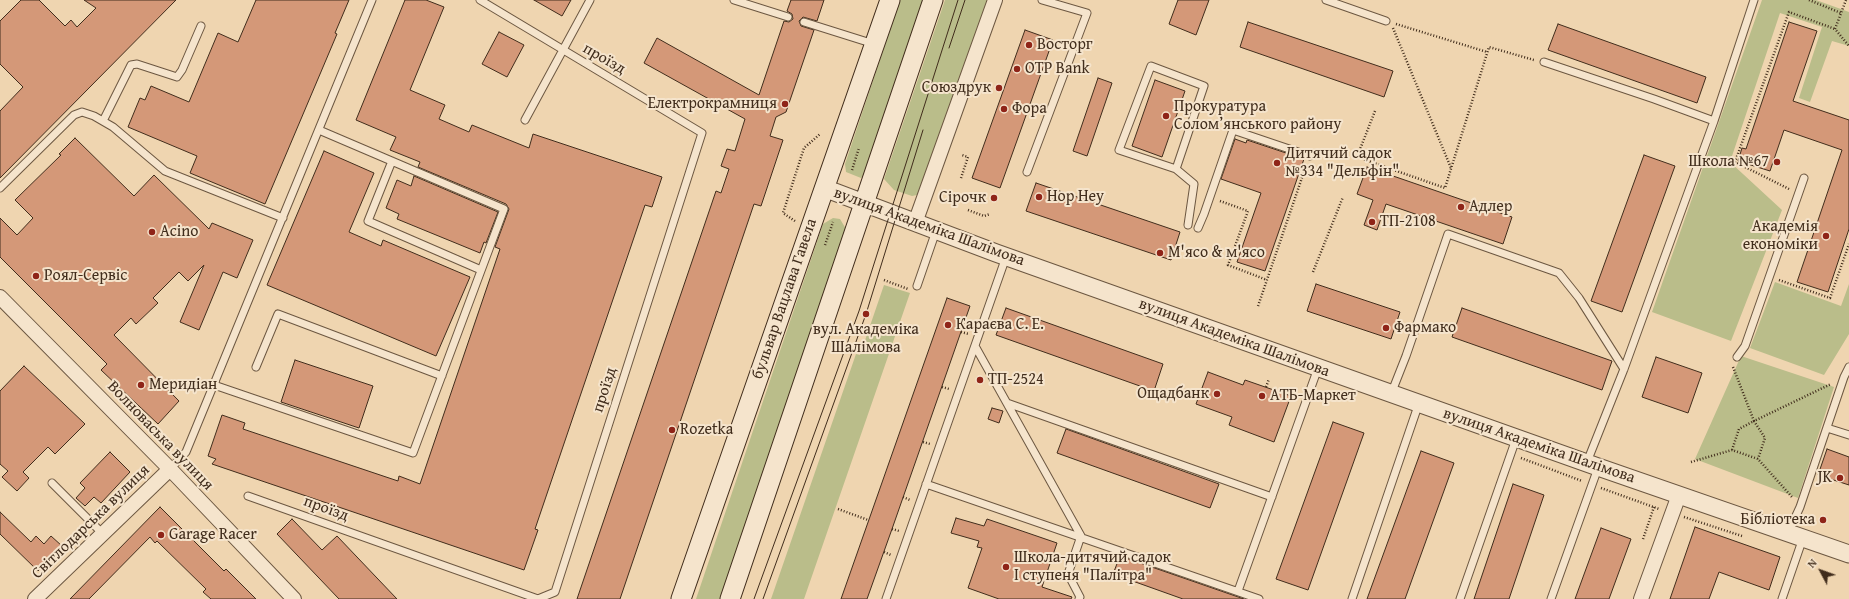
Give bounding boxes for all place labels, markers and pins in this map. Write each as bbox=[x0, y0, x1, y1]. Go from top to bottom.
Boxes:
place label: Восторг bbox=[1037, 35, 1093, 55]
marker: Восторг bbox=[1024, 40, 1034, 50]
place label: OTP Bank bbox=[1025, 59, 1090, 79]
marker: OTP Bank bbox=[1012, 64, 1022, 74]
place label: Союздрук bbox=[922, 78, 991, 98]
marker: Союздрук bbox=[994, 83, 1004, 93]
place label: Електрокрамниця bbox=[648, 94, 777, 114]
place label: Прокуратура Солом’янського району bbox=[1174, 97, 1341, 135]
marker: Електрокрамниця bbox=[780, 99, 790, 109]
place label: Фора bbox=[1012, 99, 1047, 119]
marker: Фора bbox=[999, 104, 1009, 114]
marker: Прокуратура Солом’янського району bbox=[1161, 111, 1171, 121]
place label: Дитячий садок №334 "Дельфін" bbox=[1285, 144, 1399, 182]
place label: Школа №67 bbox=[1689, 152, 1769, 172]
marker: Школа №67 bbox=[1772, 157, 1782, 167]
marker: Дитячий садок №334 "Дельфін" bbox=[1272, 158, 1282, 168]
place label: Hop Hey bbox=[1047, 187, 1104, 207]
place label: Сірочк bbox=[939, 188, 986, 208]
marker: Hop Hey bbox=[1034, 192, 1044, 202]
marker: Сірочк bbox=[989, 193, 999, 203]
place label: Адлер bbox=[1469, 197, 1512, 217]
marker: Адлер bbox=[1456, 202, 1466, 212]
place label: ТП-2108 bbox=[1380, 212, 1436, 232]
marker: ТП-2108 bbox=[1367, 217, 1377, 227]
place label: Академія економіки bbox=[1743, 217, 1818, 255]
place label: Acino bbox=[160, 222, 198, 242]
marker: Acino bbox=[147, 227, 157, 237]
marker: Академія економіки bbox=[1821, 231, 1831, 241]
place label: М'ясо & м'ясо bbox=[1168, 243, 1265, 263]
marker: М'ясо & м'ясо bbox=[1155, 248, 1165, 258]
place label: Роял-Сервіс bbox=[44, 266, 127, 286]
marker: Роял-Сервіс bbox=[31, 271, 41, 281]
marker: вул. Академіка Шалімова bbox=[861, 309, 871, 319]
place label: Караєва С. Е. bbox=[956, 315, 1044, 335]
place label: Фармако bbox=[1394, 318, 1456, 338]
place label: вул. Академіка Шалімова bbox=[813, 320, 919, 358]
marker: Караєва С. Е. bbox=[943, 320, 953, 330]
marker: Фармако bbox=[1381, 323, 1391, 333]
place label: ТП-2524 bbox=[988, 370, 1044, 390]
place label: Меридіан bbox=[149, 375, 217, 395]
marker: ТП-2524 bbox=[975, 375, 985, 385]
marker: Меридіан bbox=[136, 380, 146, 390]
place label: Ощадбанк bbox=[1137, 384, 1209, 404]
place label: АТБ-Маркет bbox=[1270, 386, 1356, 406]
marker: Ощадбанк bbox=[1212, 389, 1222, 399]
marker: АТБ-Маркет bbox=[1257, 391, 1267, 401]
place label: Rozetka bbox=[680, 420, 733, 440]
marker: Rozetka bbox=[667, 425, 677, 435]
place label: JK bbox=[1817, 468, 1832, 488]
marker: JK bbox=[1835, 473, 1845, 483]
place label: Бібліотека bbox=[1741, 510, 1815, 530]
marker: Бібліотека bbox=[1818, 515, 1828, 525]
place label: Garage Racer bbox=[169, 525, 257, 545]
marker: Garage Racer bbox=[156, 530, 166, 540]
place label: Школа-дитячий садок І ступеня "Палітра" bbox=[1014, 548, 1171, 586]
marker: Школа-дитячий садок І ступеня "Палітра" bbox=[1001, 562, 1011, 572]

